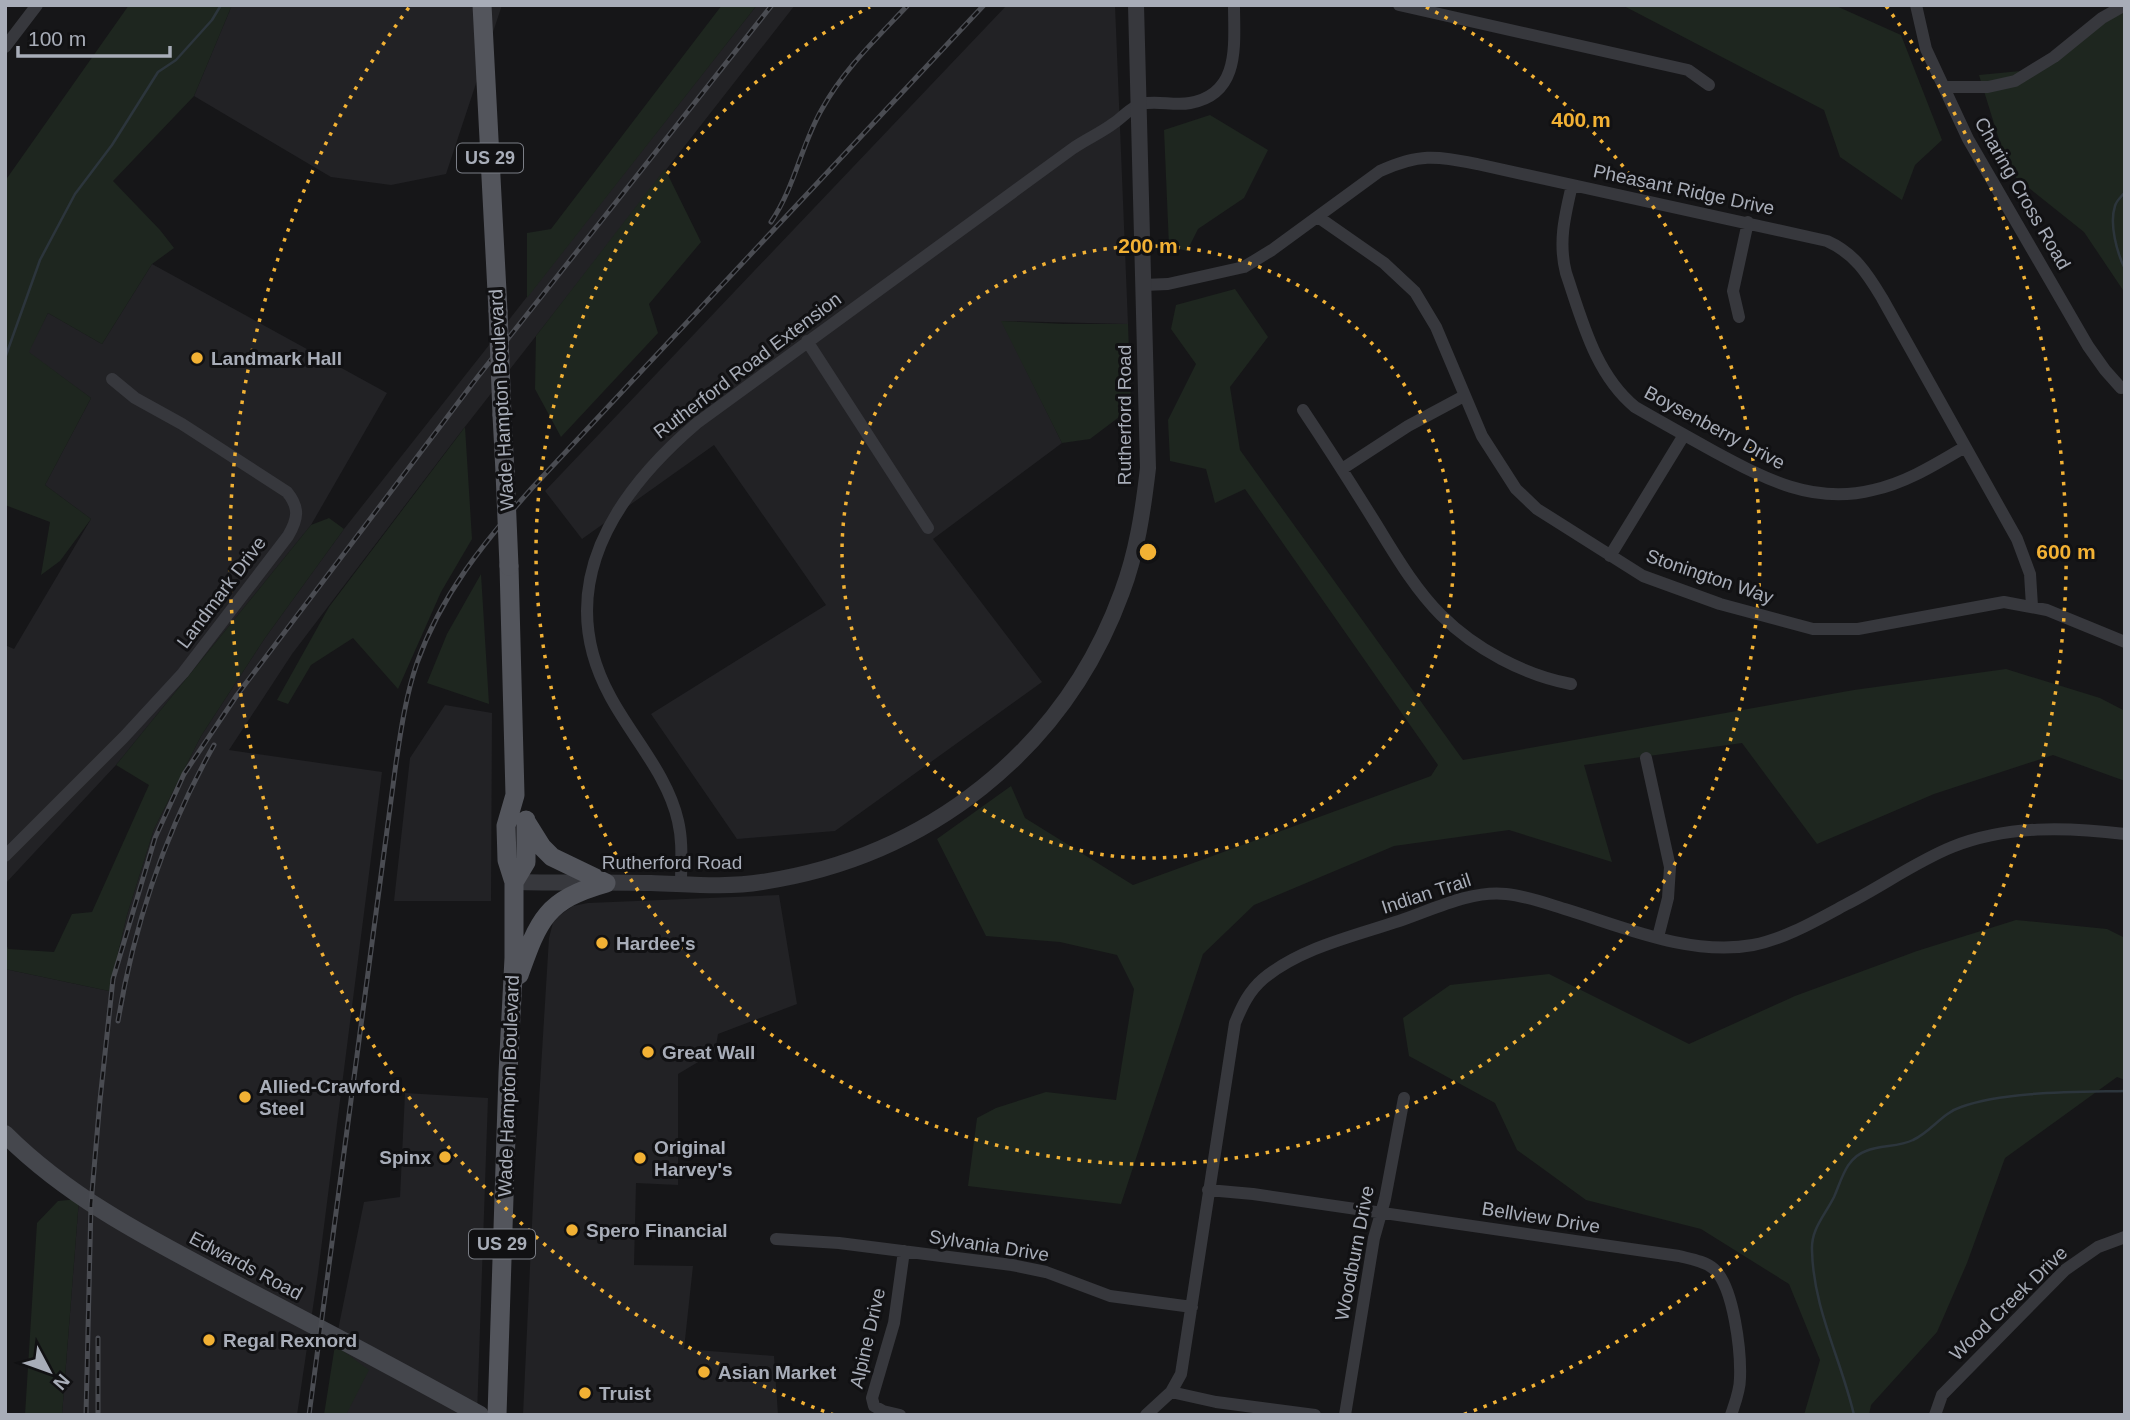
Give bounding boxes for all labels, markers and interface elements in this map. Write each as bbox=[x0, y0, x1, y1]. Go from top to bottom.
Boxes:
scale bar bbox=[18, 14, 170, 58]
text: 100 m bbox=[28, 27, 86, 50]
text: 400 m bbox=[1551, 108, 1611, 131]
street label: Charing Cross Road bbox=[1970, 113, 2075, 273]
road number: US 29 bbox=[457, 144, 523, 173]
street label: Pheasant Ridge Drive bbox=[1591, 160, 1776, 219]
text: 200 m bbox=[1118, 234, 1178, 257]
street label: Rutherford Road Extension bbox=[649, 288, 845, 443]
street label: Wade Hampton Boulevard bbox=[485, 289, 518, 511]
street label: Rutherford Road bbox=[1114, 345, 1135, 485]
place label: Landmark Hall bbox=[211, 348, 342, 369]
marker: Landmark Hall bbox=[189, 350, 205, 366]
street label: Boysenberry Drive bbox=[1641, 381, 1789, 473]
street label: Landmark Drive bbox=[173, 532, 270, 652]
centre of rings bbox=[1136, 540, 1160, 564]
text: 600 m bbox=[2036, 540, 2096, 563]
street label: Stonington Way bbox=[1643, 545, 1777, 608]
street label: Rutherford Road bbox=[602, 852, 742, 873]
street label: Indian Trail bbox=[1379, 869, 1474, 918]
place label: Hardee's bbox=[616, 933, 696, 954]
marker: Hardee's bbox=[594, 935, 610, 951]
street label: Wade Hampton Boulevard bbox=[494, 975, 523, 1197]
place label: Great Wall bbox=[662, 1042, 755, 1063]
marker: Great Wall bbox=[640, 1044, 656, 1060]
place label: Allied-Crawford Steel bbox=[259, 1076, 400, 1119]
marker: Allied-Crawford Steel bbox=[237, 1089, 253, 1105]
place label: Original Harvey's bbox=[654, 1137, 732, 1180]
place label: Spinx bbox=[379, 1147, 431, 1168]
marker: Spinx bbox=[437, 1149, 453, 1165]
marker: Original Harvey's bbox=[632, 1150, 648, 1166]
street label: Woodburn Drive bbox=[1331, 1184, 1378, 1322]
street label: Bellview Drive bbox=[1480, 1198, 1601, 1237]
place label: Spero Financial bbox=[586, 1220, 727, 1241]
marker: Spero Financial bbox=[564, 1222, 580, 1238]
street label: Sylvania Drive bbox=[927, 1226, 1051, 1265]
street label: Edwards Road bbox=[186, 1227, 306, 1304]
road number: US 29 bbox=[469, 1230, 535, 1259]
street label: Wood Creek Drive bbox=[1945, 1242, 2071, 1365]
street label: Alpine Drive bbox=[846, 1286, 889, 1390]
place label: Regal Rexnord bbox=[223, 1330, 357, 1351]
marker: Regal Rexnord bbox=[201, 1332, 217, 1348]
north arrow bbox=[14, 1336, 84, 1406]
place label: Asian Market bbox=[718, 1362, 837, 1383]
marker: Asian Market bbox=[696, 1364, 712, 1380]
text: N bbox=[49, 1370, 74, 1394]
place label: Truist bbox=[599, 1383, 651, 1404]
marker: Truist bbox=[577, 1385, 593, 1401]

